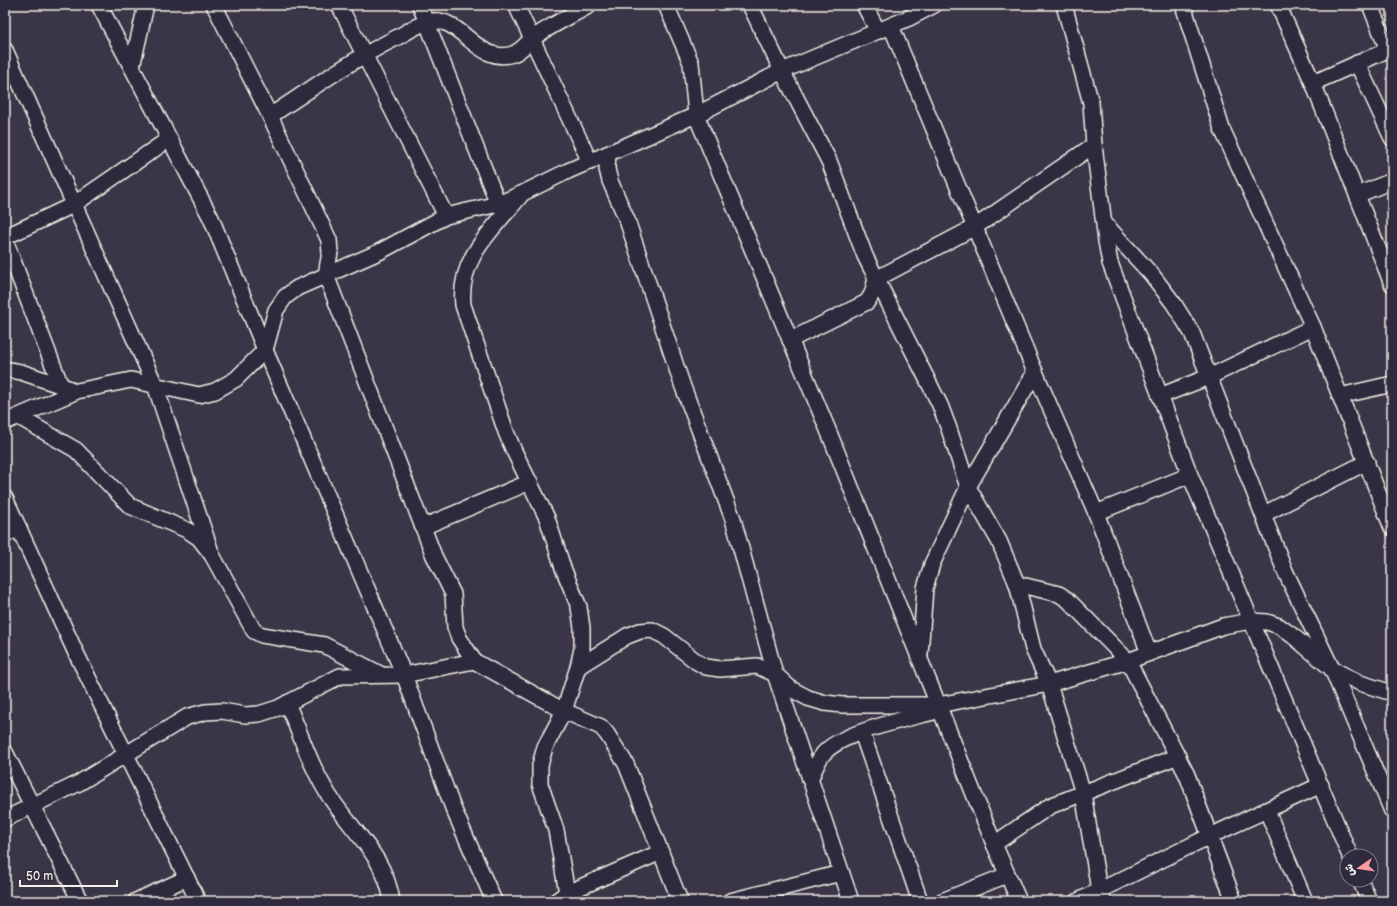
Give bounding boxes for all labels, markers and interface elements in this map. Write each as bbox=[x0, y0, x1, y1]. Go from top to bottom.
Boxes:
north arrow bbox=[1339, 848, 1379, 888]
scale bar bbox=[20, 862, 117, 888]
text: ش bbox=[1342, 863, 1357, 877]
text: 50 m bbox=[26, 869, 53, 884]

